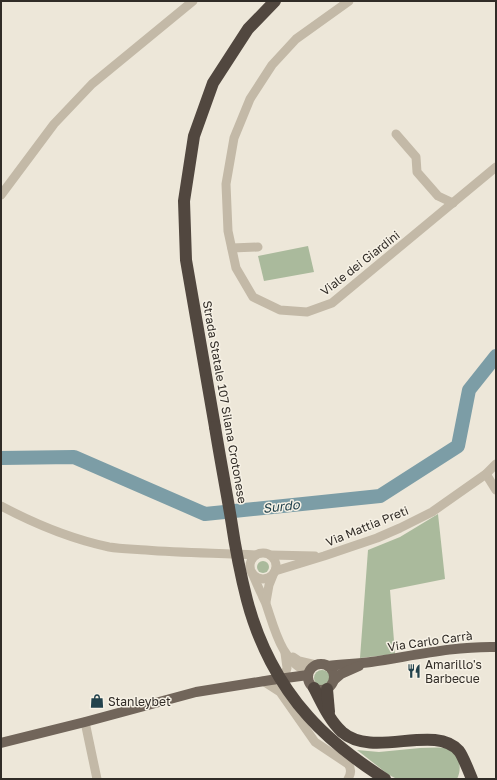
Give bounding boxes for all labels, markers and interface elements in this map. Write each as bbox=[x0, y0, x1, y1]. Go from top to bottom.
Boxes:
street label: Viale dei Giardini bbox=[317, 227, 403, 299]
street label: Strada Statale 107 Silana Crotonese bbox=[200, 299, 250, 505]
water label: Surdo bbox=[262, 496, 301, 516]
street label: Via Mattia Preti bbox=[323, 503, 411, 549]
street label: Via Carlo Carrà bbox=[387, 628, 473, 654]
place label: Amarillo's Barbecue bbox=[425, 657, 482, 686]
restaurant icon: Amarillo's Barbecue bbox=[406, 663, 422, 679]
shop icon: Stanleybet bbox=[89, 693, 105, 709]
place label: Stanleybet bbox=[108, 694, 171, 709]

